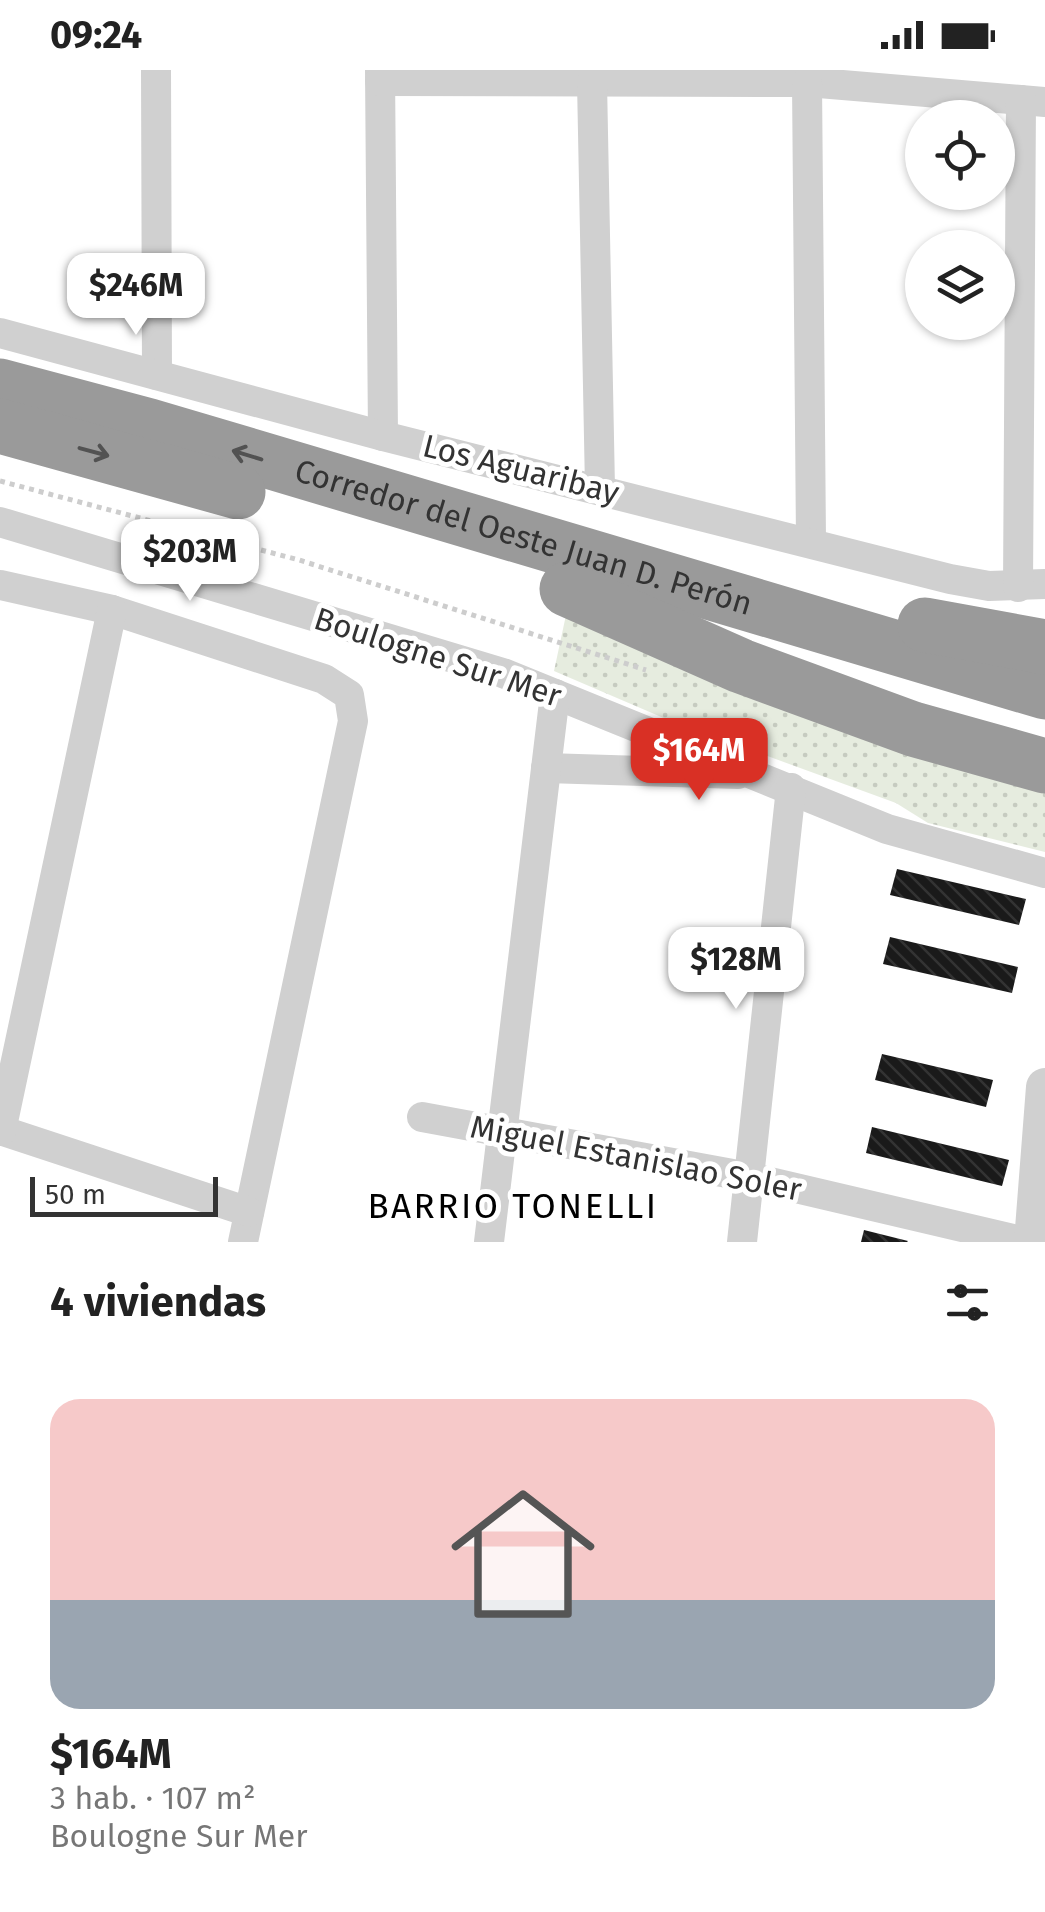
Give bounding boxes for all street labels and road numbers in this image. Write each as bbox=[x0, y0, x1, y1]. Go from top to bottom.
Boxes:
street label: Los Aguaribay bbox=[419, 426, 623, 512]
street label: Corredor del Oeste Juan D. Perón bbox=[290, 451, 757, 623]
street label: Boulogne Sur Mer bbox=[310, 599, 567, 715]
street label: Miguel Estanislao Soler bbox=[467, 1107, 805, 1209]

